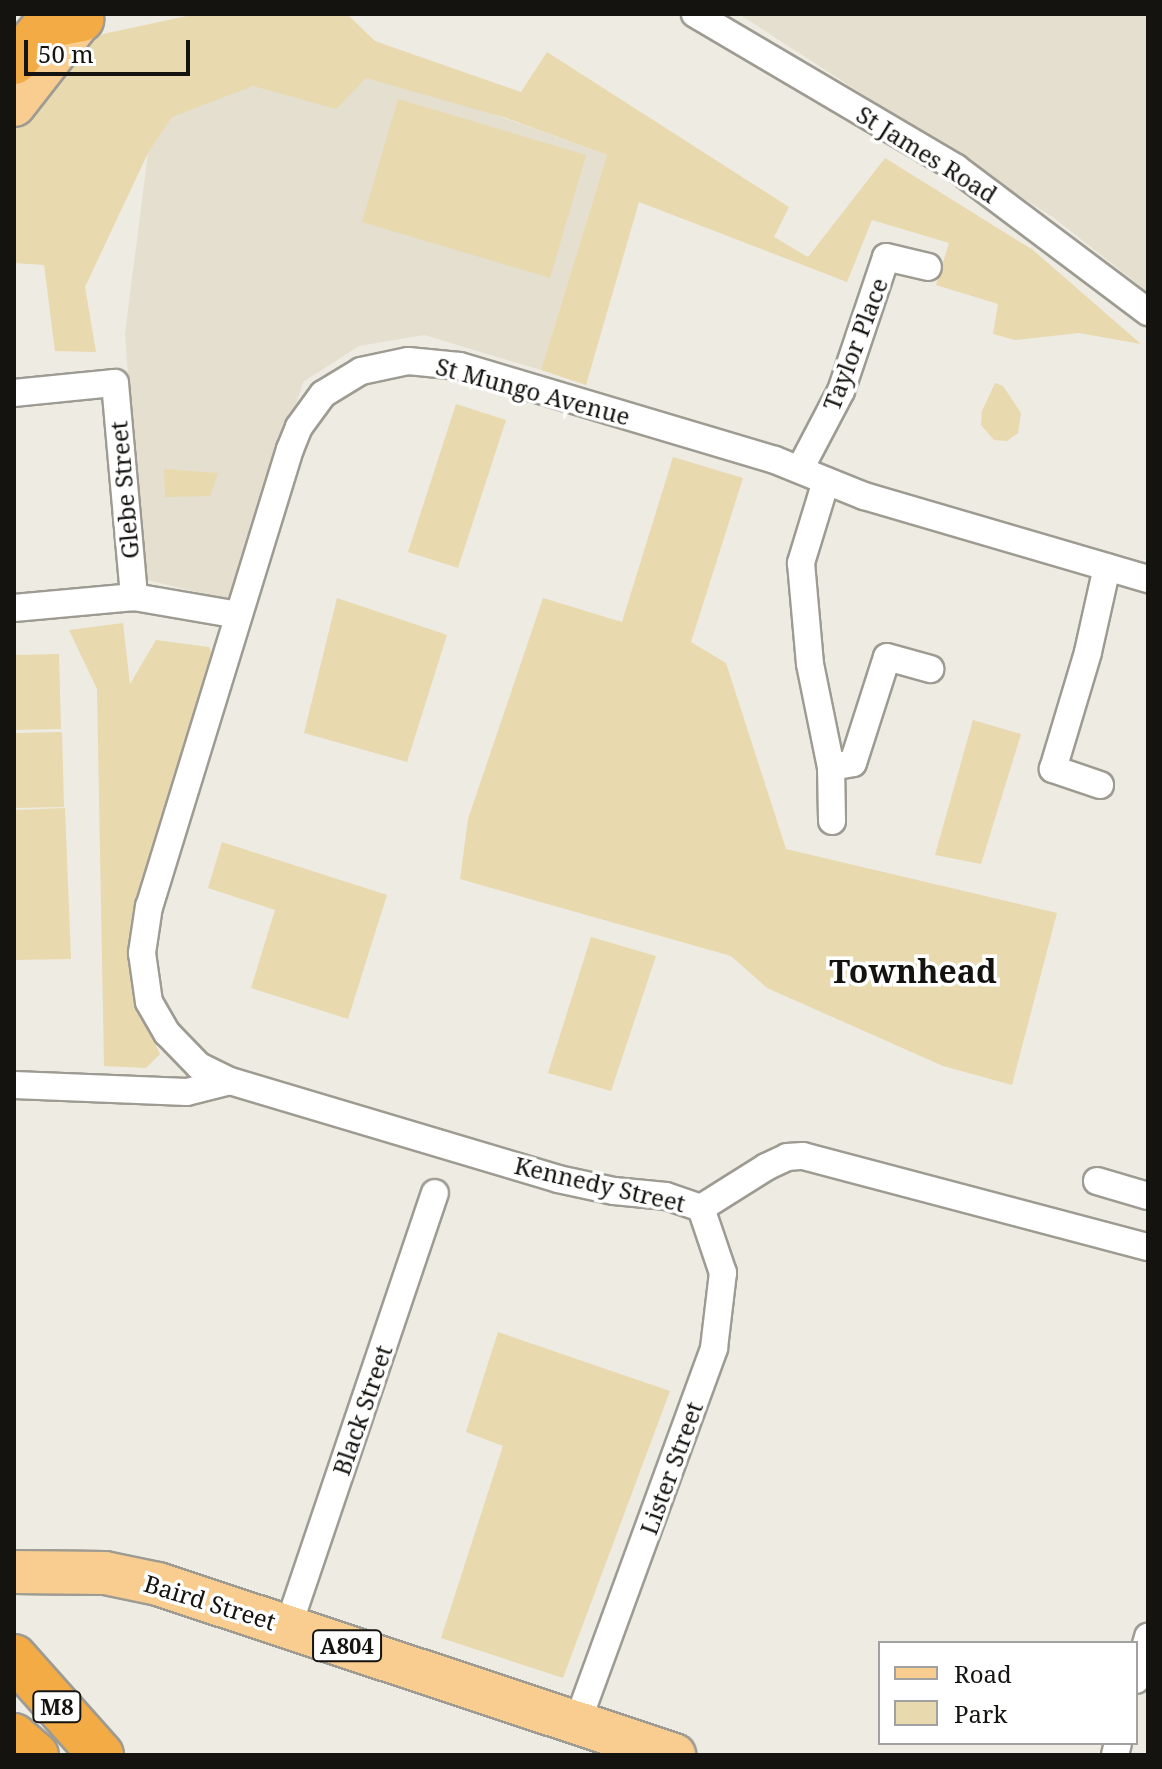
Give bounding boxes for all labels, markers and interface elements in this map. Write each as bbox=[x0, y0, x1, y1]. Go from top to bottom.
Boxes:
scale bar bbox=[28, 24, 194, 74]
text: 50 m bbox=[38, 37, 94, 70]
street label: St James Road bbox=[851, 99, 1003, 209]
street label: Taylor Place bbox=[817, 274, 893, 414]
street label: St Mungo Avenue bbox=[433, 351, 633, 431]
street label: Glebe Street bbox=[104, 420, 144, 560]
district label: Townhead bbox=[829, 952, 997, 990]
street label: Kennedy Street bbox=[512, 1150, 688, 1218]
street label: Black Street bbox=[326, 1341, 398, 1479]
street label: Lister Street bbox=[634, 1398, 708, 1538]
street label: Baird Street bbox=[141, 1568, 279, 1636]
road number: A804 bbox=[311, 1628, 383, 1664]
legend bbox=[878, 1641, 1138, 1745]
text: Road bbox=[954, 1657, 1012, 1690]
road number: M8 bbox=[31, 1689, 83, 1725]
text: Park bbox=[954, 1697, 1007, 1730]

